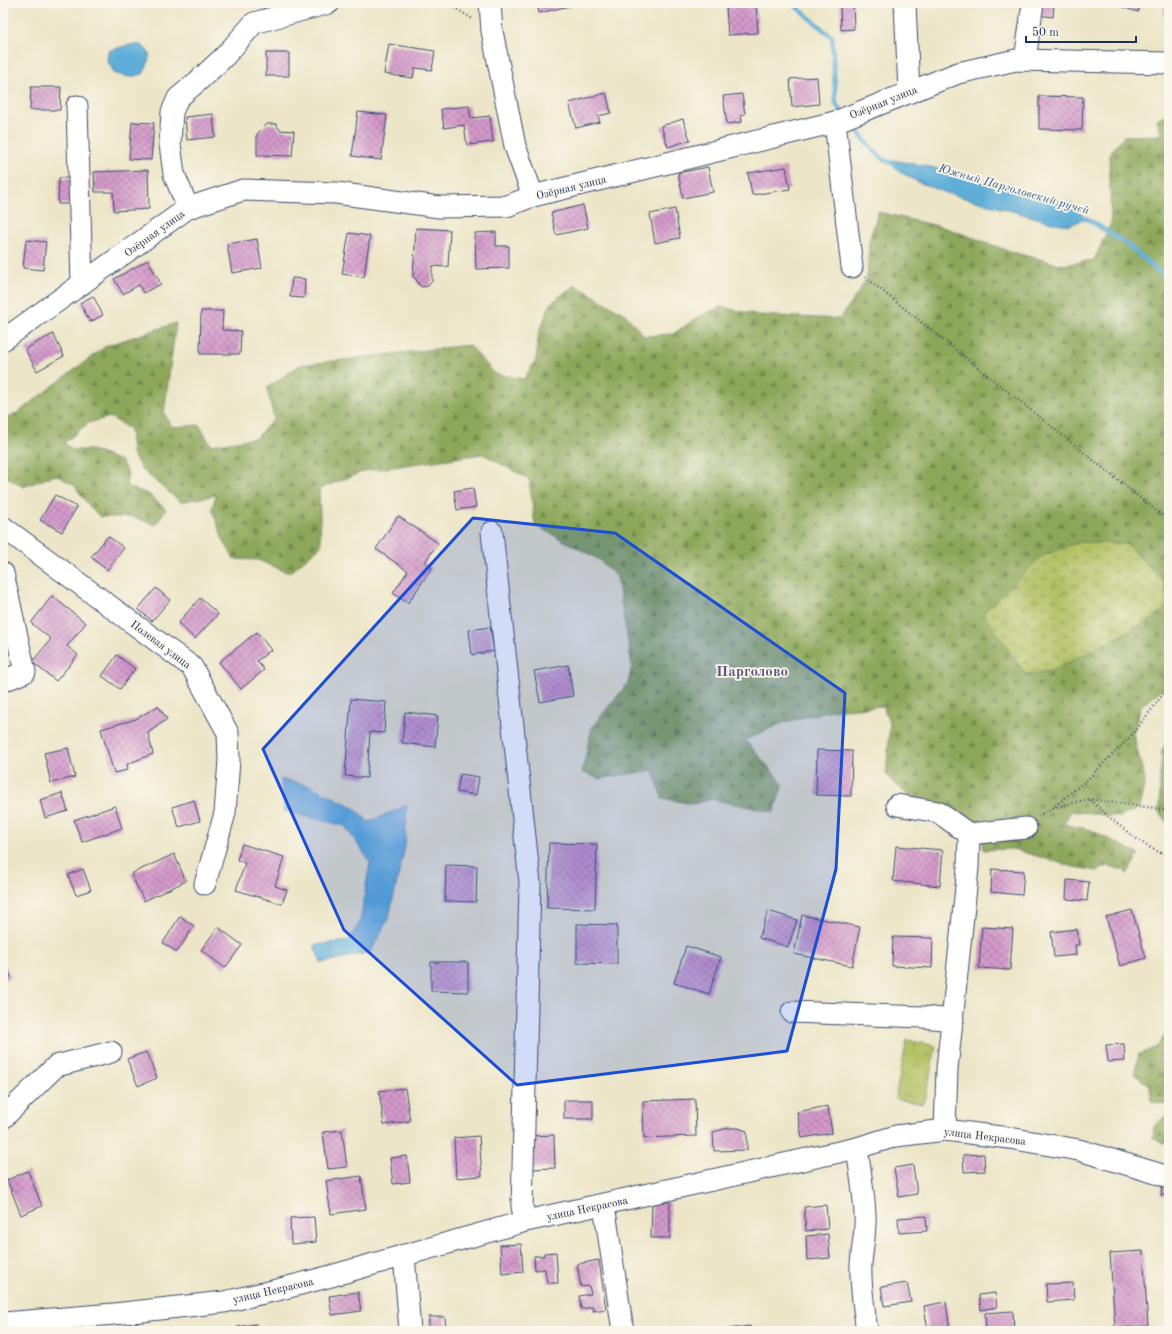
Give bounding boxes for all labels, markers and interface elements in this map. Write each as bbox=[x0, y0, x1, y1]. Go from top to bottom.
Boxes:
scale bar bbox=[1026, 18, 1136, 44]
text: 50 m bbox=[1032, 26, 1059, 39]
street label: Озёрная улица bbox=[848, 85, 919, 122]
water label: Южный Парголовский ручей bbox=[936, 162, 1091, 217]
street label: Озёрная улица bbox=[535, 174, 608, 202]
street label: Озёрная улица bbox=[123, 208, 188, 260]
street label: Полевая улица bbox=[128, 619, 193, 672]
district label: Парголово bbox=[716, 665, 788, 680]
street label: улица Некрасова bbox=[943, 1127, 1027, 1148]
street label: улица Некрасова bbox=[546, 1195, 629, 1223]
street label: улица Некрасова bbox=[232, 1277, 315, 1306]

